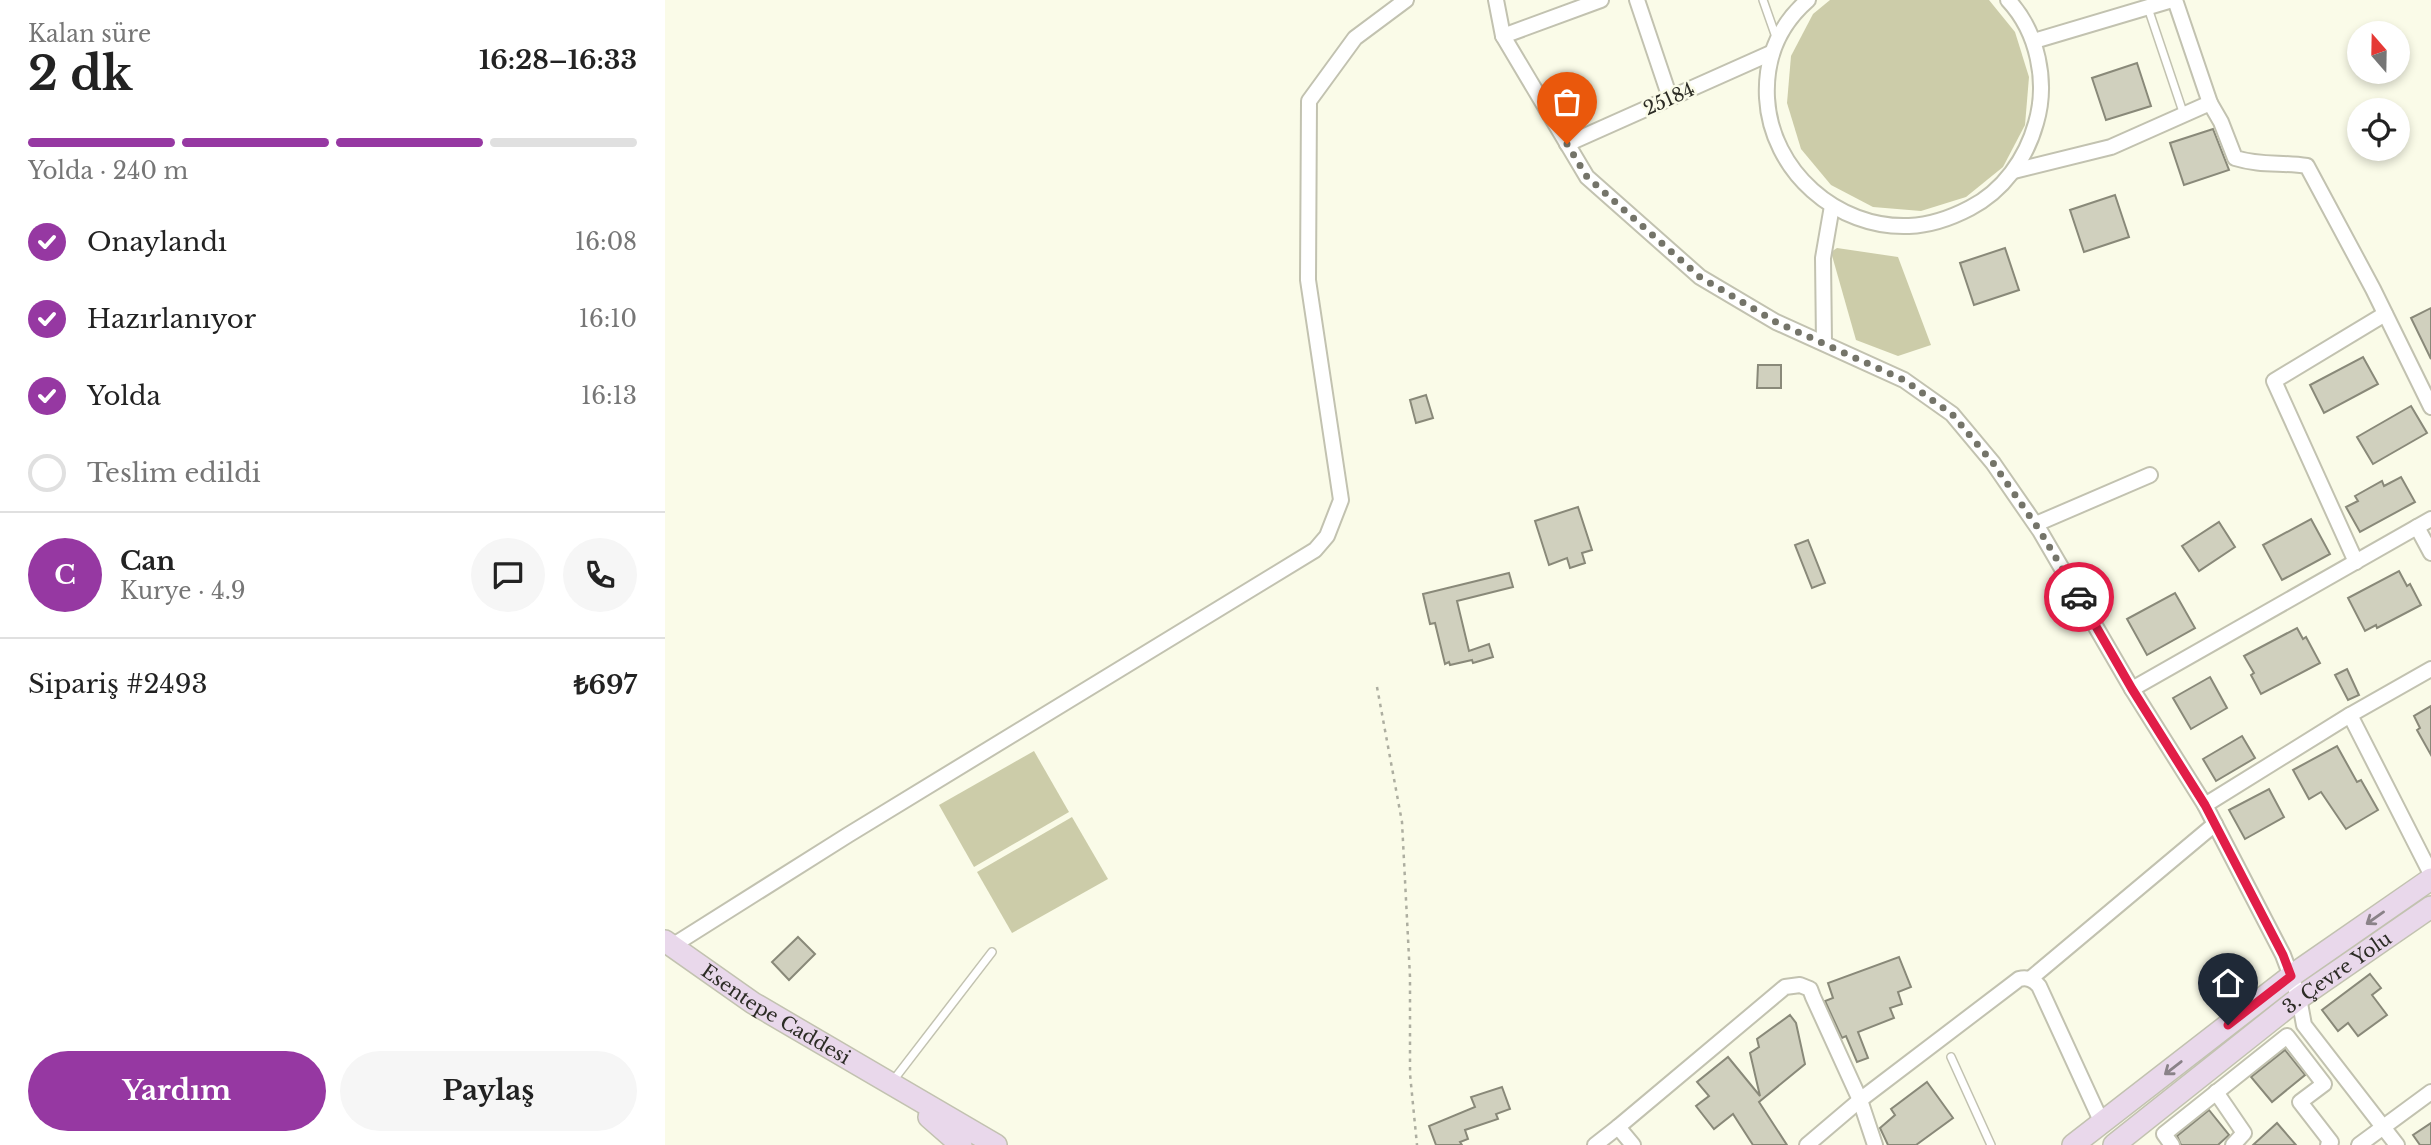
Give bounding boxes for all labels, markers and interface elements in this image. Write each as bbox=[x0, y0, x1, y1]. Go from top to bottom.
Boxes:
text: Kalan süre bbox=[28, 20, 151, 48]
north arrow bbox=[2347, 21, 2410, 84]
map controls bbox=[2347, 21, 2410, 161]
text: 16:28–16:33 bbox=[479, 44, 637, 76]
text: 2 dk bbox=[28, 45, 133, 102]
pin bbox=[1537, 72, 1597, 144]
street label: 25184 bbox=[1640, 78, 1698, 120]
icon: bag bbox=[1548, 83, 1586, 121]
button: locate bbox=[2347, 98, 2410, 161]
text: Yolda · 240 m bbox=[28, 157, 188, 185]
icon: check bbox=[28, 223, 66, 261]
text: Onaylandı bbox=[87, 226, 227, 258]
text: 16:08 bbox=[575, 228, 637, 256]
icon: check bbox=[28, 300, 66, 338]
text: Hazırlanıyor bbox=[87, 303, 256, 335]
text: 16:10 bbox=[579, 305, 637, 333]
icon: check bbox=[28, 377, 66, 415]
text: Yolda bbox=[87, 380, 161, 412]
text: 16:13 bbox=[581, 382, 637, 410]
text: Teslim edildi bbox=[87, 457, 261, 489]
button: chat bbox=[471, 538, 545, 612]
button: phone bbox=[563, 538, 637, 612]
text: Can bbox=[120, 545, 175, 577]
text: C bbox=[54, 559, 76, 591]
courier bbox=[2044, 562, 2114, 632]
text: Kurye · 4.9 bbox=[120, 577, 246, 605]
icon: car bbox=[2060, 578, 2098, 616]
text: Sipariş #2493 bbox=[28, 668, 208, 700]
text: ₺697 bbox=[574, 669, 637, 701]
one-way arrow bbox=[2366, 911, 2385, 925]
street label: 3. Çevre Yolu bbox=[2278, 926, 2396, 1018]
pin bbox=[2198, 953, 2258, 1025]
street label: Esentepe Caddesi bbox=[697, 959, 855, 1069]
icon: home bbox=[2209, 964, 2247, 1002]
button: Yardım bbox=[28, 1051, 326, 1131]
button: Paylaş bbox=[340, 1051, 637, 1131]
one-way arrow bbox=[2164, 1060, 2182, 1075]

